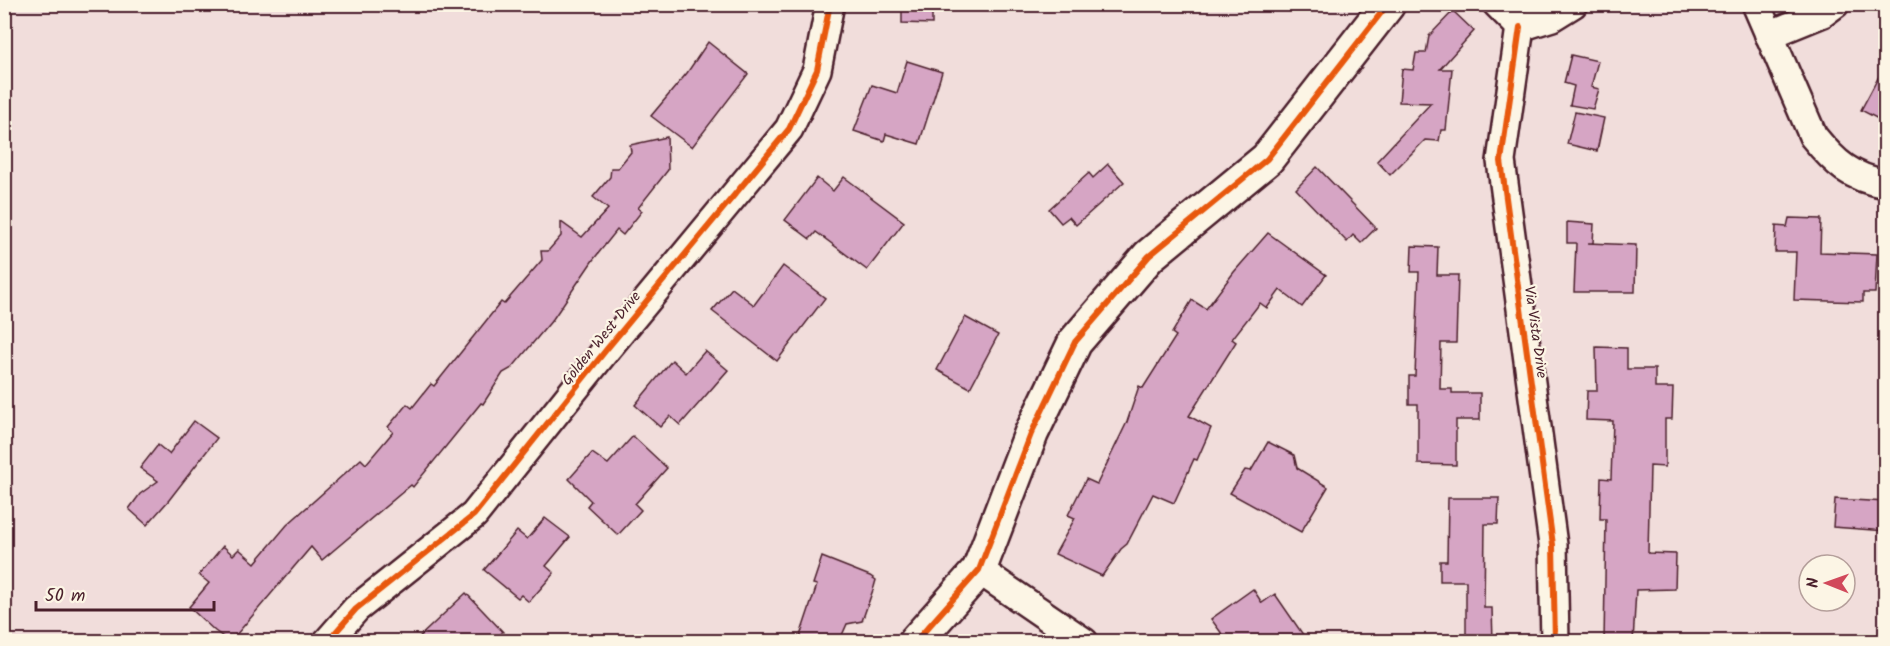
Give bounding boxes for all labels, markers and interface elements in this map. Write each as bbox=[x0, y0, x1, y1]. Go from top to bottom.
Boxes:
street label: Via Vista Drive bbox=[1517, 285, 1553, 380]
street label: Golden West Drive bbox=[556, 286, 648, 391]
north arrow bbox=[1797, 553, 1857, 613]
scale bar bbox=[36, 574, 214, 612]
text: N bbox=[1801, 577, 1826, 588]
text: 50 m bbox=[45, 582, 85, 611]

